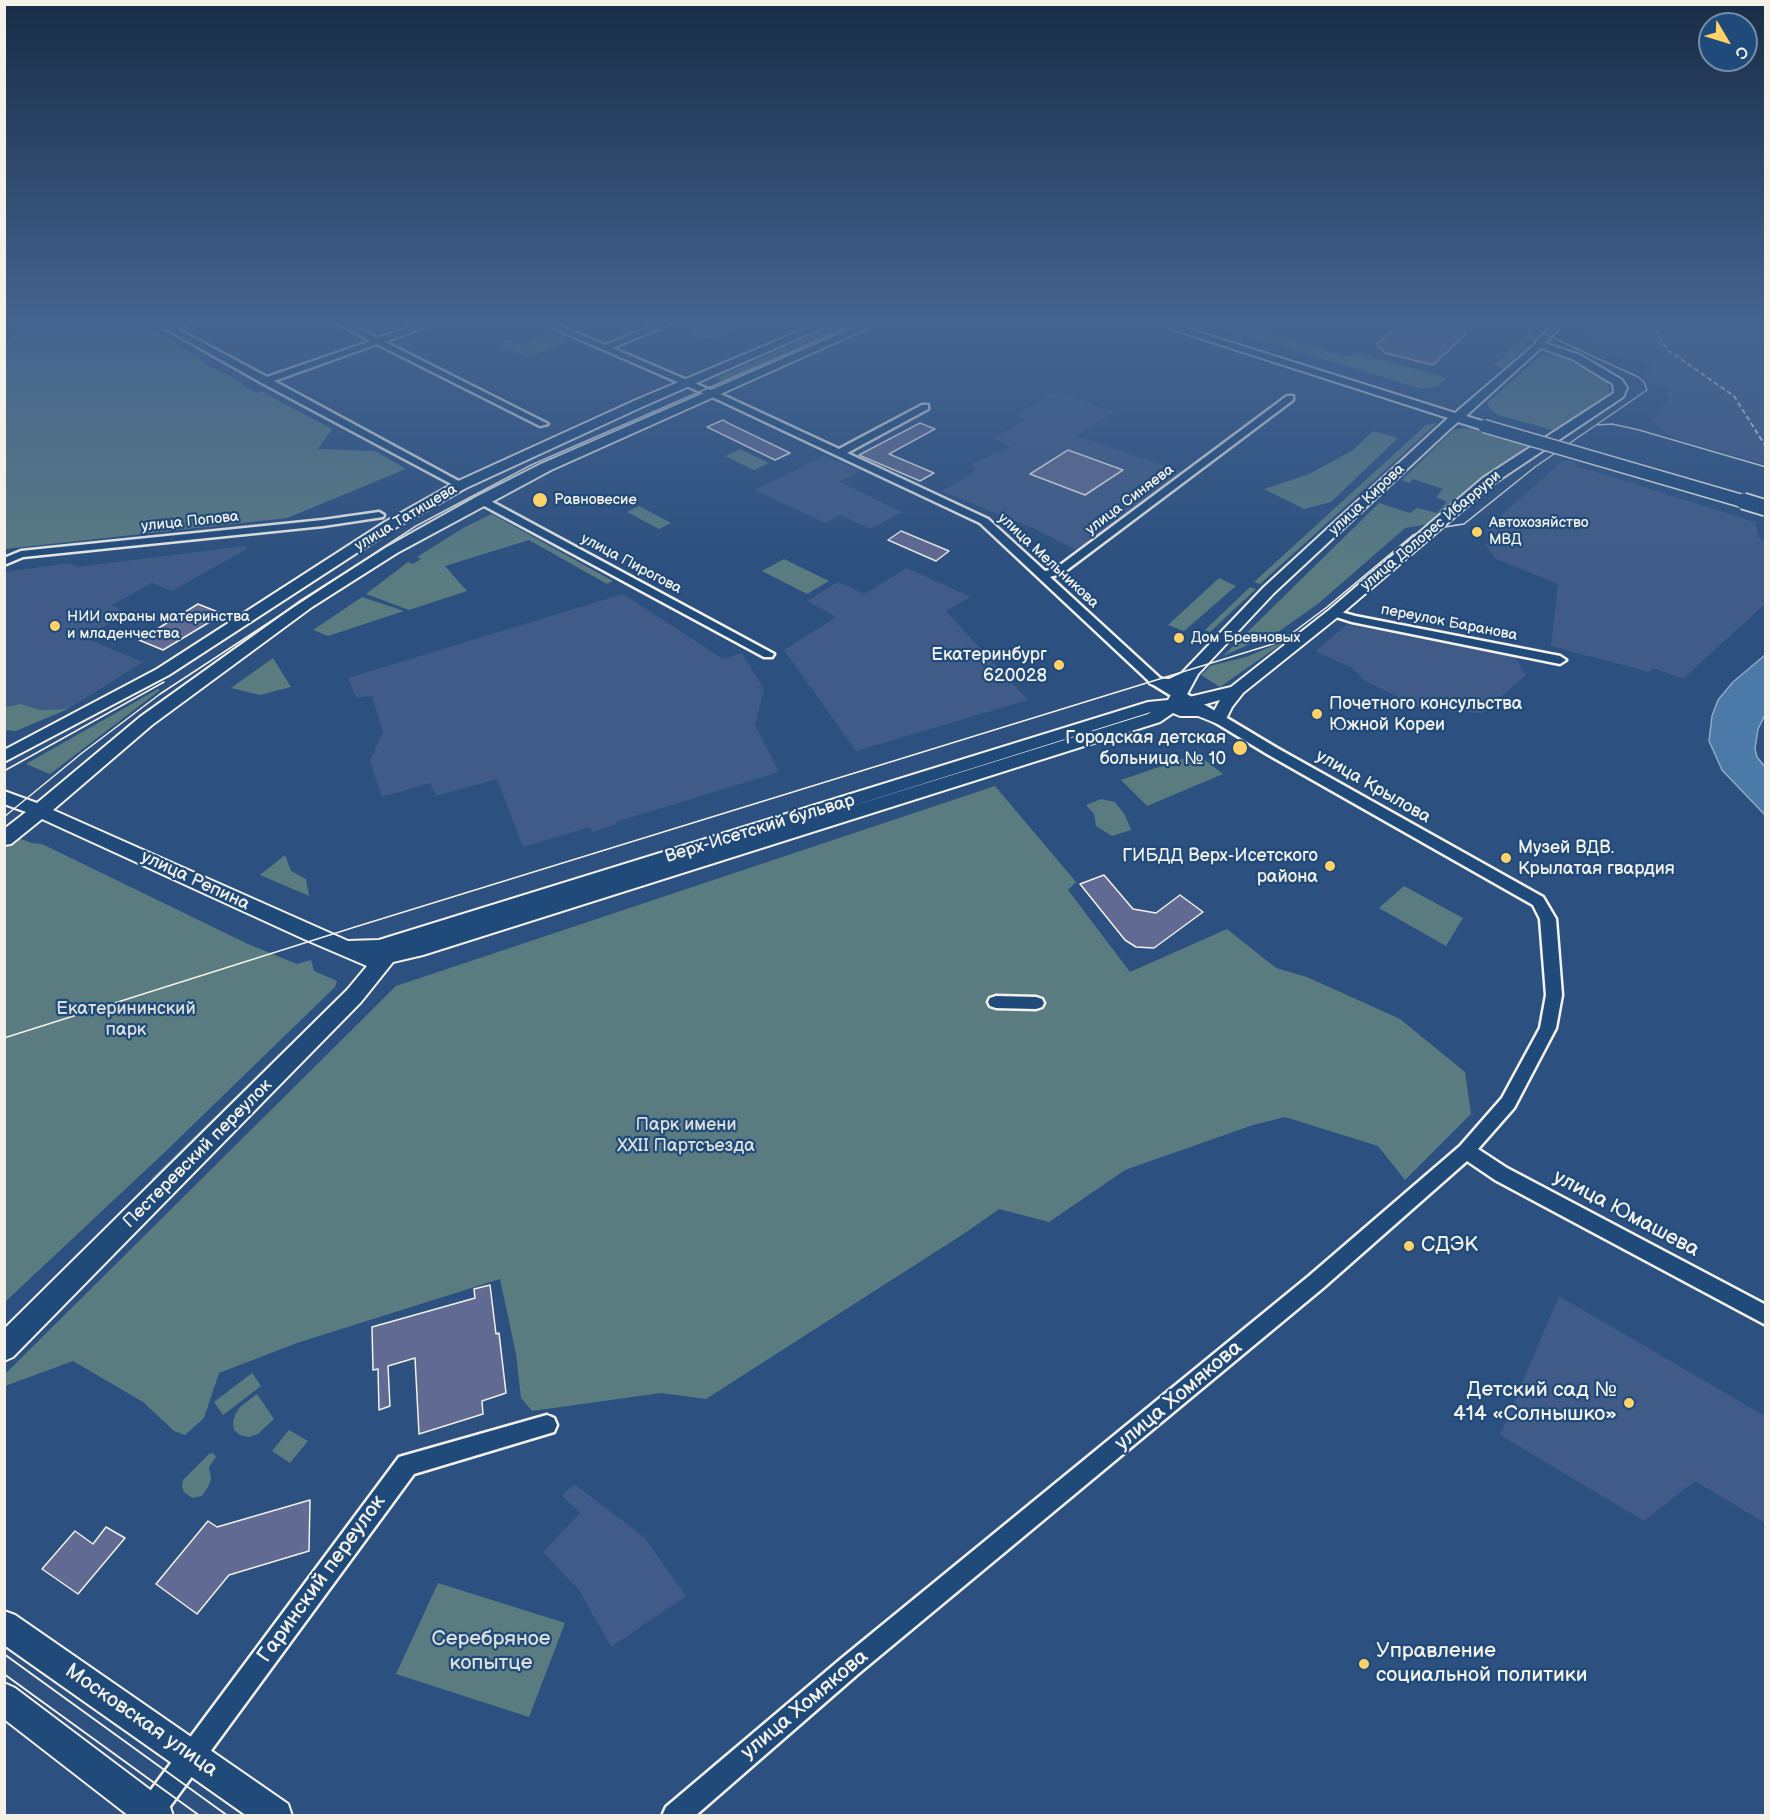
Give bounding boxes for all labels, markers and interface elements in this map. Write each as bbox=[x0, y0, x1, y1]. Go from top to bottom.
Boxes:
north arrow bbox=[1698, 12, 1758, 72]
text: С bbox=[1730, 42, 1752, 62]
street label: улица Кирова bbox=[1326, 460, 1408, 540]
street label: улица Синяева bbox=[1082, 461, 1178, 539]
street label: улица Долорес Ибаррури bbox=[1357, 467, 1505, 595]
street label: улица Татищева bbox=[352, 480, 460, 556]
marker: Равновесие bbox=[531, 491, 549, 509]
place label: Равновесие bbox=[554, 491, 637, 509]
street label: улица Попова bbox=[140, 508, 240, 536]
street label: улица Мельникова bbox=[994, 510, 1102, 612]
place label: Автохозяйство МВД bbox=[1489, 514, 1589, 549]
marker: Автохозяйство МВД bbox=[1470, 525, 1484, 539]
street label: улица Пирогова bbox=[578, 530, 684, 598]
street label: переулок Баранова bbox=[1379, 601, 1519, 645]
place label: НИИ охраны материнства и младенчества bbox=[67, 608, 250, 643]
marker: НИИ охраны материнства и младенчества bbox=[48, 619, 62, 633]
place label: Дом Бревновых bbox=[1191, 629, 1300, 647]
marker: Дом Бревновых bbox=[1172, 631, 1186, 645]
place label: Екатеринбург 620028 bbox=[931, 644, 1047, 686]
marker: Екатеринбург 620028 bbox=[1052, 658, 1066, 672]
place label: Почетного консульства Южной Кореи bbox=[1329, 693, 1522, 736]
marker: Почетного консульства Южной Кореи bbox=[1310, 707, 1324, 721]
place label: Городская детская больница № 10 bbox=[1065, 727, 1226, 770]
marker: Городская детская больница № 10 bbox=[1231, 739, 1249, 757]
street label: улица Крылова bbox=[1312, 745, 1434, 829]
street label: Верх-Исетский бульвар bbox=[662, 790, 858, 868]
place label: Музей ВДВ. Крылатая гвардия bbox=[1518, 837, 1675, 880]
place label: ГИБДД Верх-Исетского района bbox=[1122, 845, 1318, 888]
street label: улица Репина bbox=[137, 846, 253, 916]
marker: Музей ВДВ. Крылатая гвардия bbox=[1499, 851, 1513, 865]
marker: ГИБДД Верх-Исетского района bbox=[1323, 859, 1337, 873]
park label: Екатерининский парк bbox=[56, 998, 196, 1040]
street label: Пестеревский переулок bbox=[119, 1075, 277, 1233]
park label: Парк имени XXII Партсъезда bbox=[617, 1114, 755, 1156]
street label: улица Юмашева bbox=[1549, 1165, 1703, 1263]
place label: СДЭК bbox=[1421, 1233, 1478, 1259]
marker: СДЭК bbox=[1402, 1239, 1416, 1253]
street label: улица Хомякова bbox=[1110, 1336, 1248, 1456]
place label: Детский сад № 414 «Солнышко» bbox=[1453, 1378, 1617, 1428]
marker: Детский сад № 414 «Солнышко» bbox=[1622, 1396, 1636, 1410]
street label: Гаринский переулок bbox=[253, 1490, 391, 1668]
park label: Серебряное копытце bbox=[431, 1627, 551, 1677]
place label: Управление социальной политики bbox=[1376, 1639, 1588, 1689]
street label: улица Хомякова bbox=[736, 1645, 874, 1765]
marker: Управление социальной политики bbox=[1357, 1657, 1371, 1671]
street label: Московская улица bbox=[60, 1659, 222, 1783]

